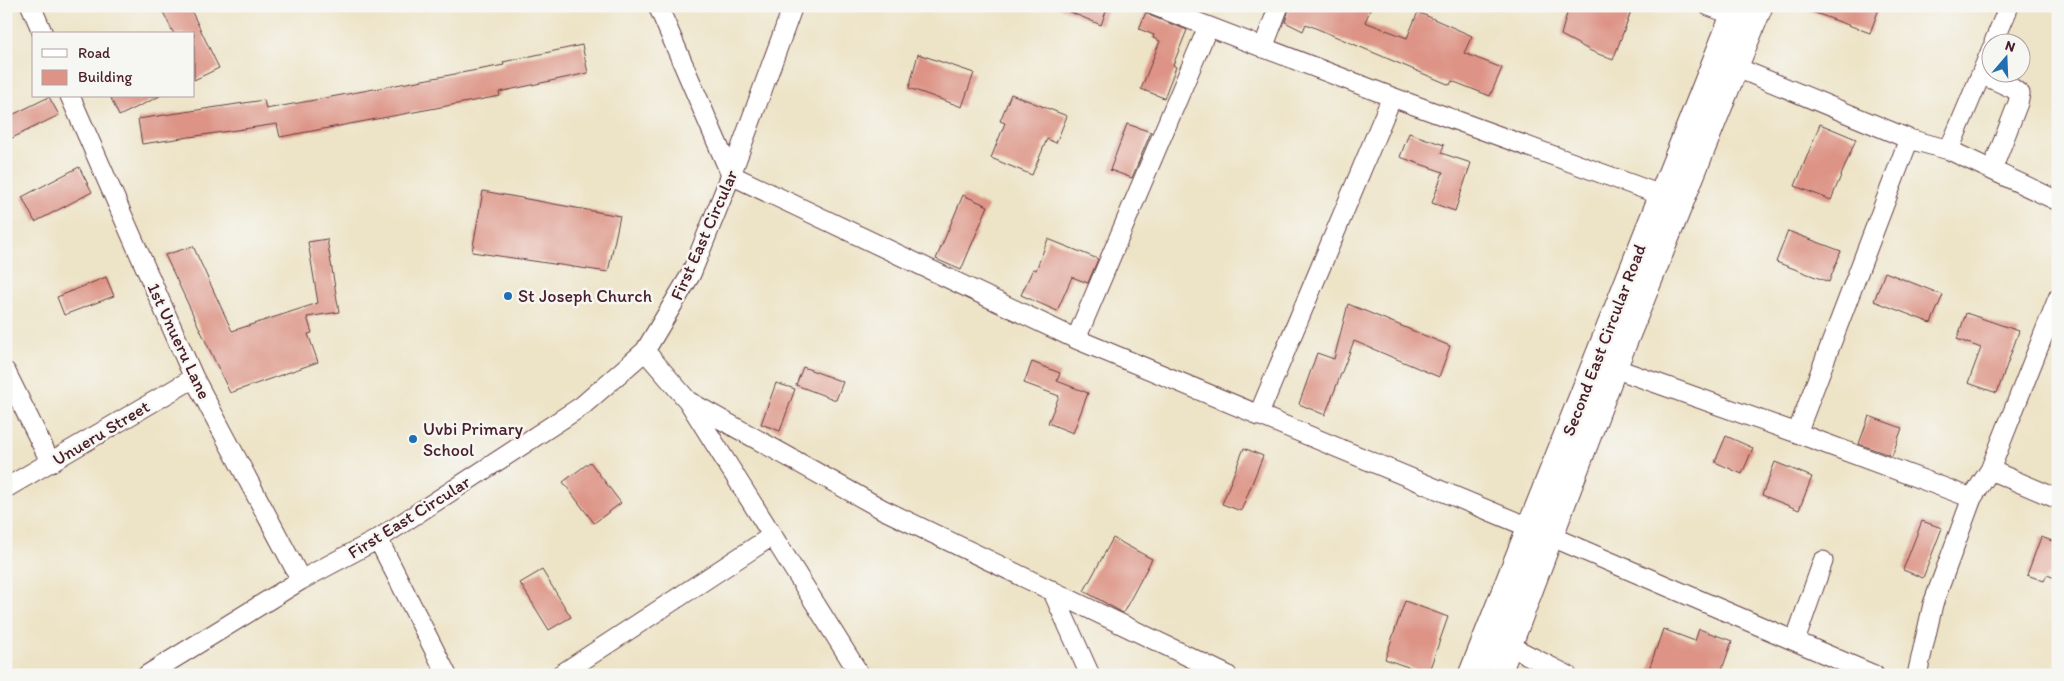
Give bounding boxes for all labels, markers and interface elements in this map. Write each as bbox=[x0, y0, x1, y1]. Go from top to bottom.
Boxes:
legend bbox=[32, 32, 195, 98]
north arrow bbox=[1982, 32, 2032, 82]
text: N bbox=[2003, 37, 2017, 56]
text: Road bbox=[78, 44, 111, 62]
text: Building bbox=[78, 68, 132, 86]
street label: First East Circular bbox=[665, 166, 743, 304]
street label: Second East Circular Road bbox=[1557, 241, 1651, 439]
street label: 1st Unueru Lane bbox=[142, 279, 216, 403]
place label: St Joseph Church bbox=[518, 285, 652, 307]
marker: St Joseph Church bbox=[502, 290, 514, 302]
street label: Unueru Street bbox=[48, 395, 154, 471]
place label: Uvbi Primary School bbox=[423, 418, 524, 461]
marker: Uvbi Primary School bbox=[407, 433, 419, 445]
street label: First East Circular bbox=[344, 470, 475, 563]

